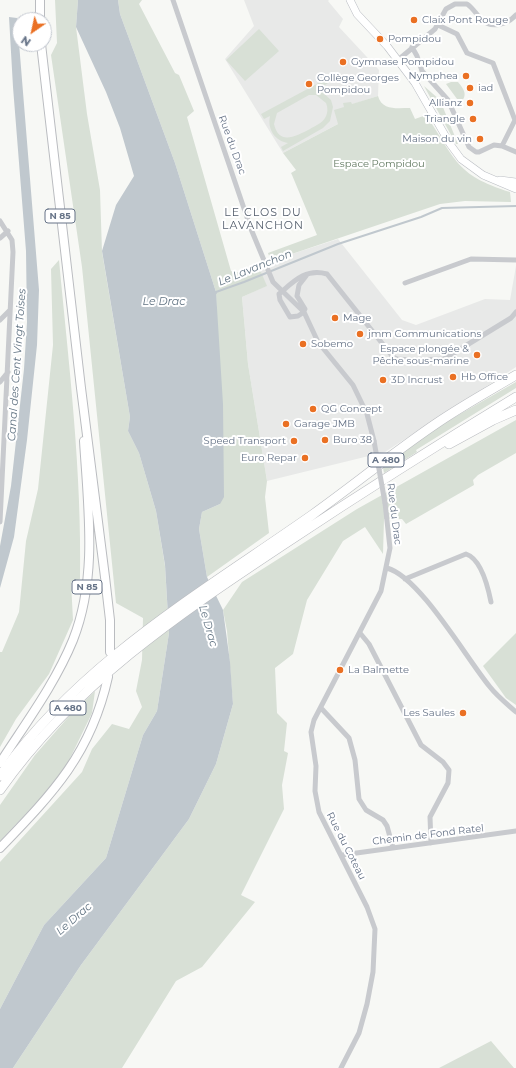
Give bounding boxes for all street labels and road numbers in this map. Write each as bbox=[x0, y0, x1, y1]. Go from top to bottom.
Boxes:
street label: Rue du Drac bbox=[216, 114, 248, 176]
road number: N 85 bbox=[45, 209, 75, 223]
road number: A 480 bbox=[368, 453, 404, 467]
street label: Rue du Drac bbox=[384, 482, 404, 546]
road number: N 85 bbox=[72, 580, 102, 594]
road number: A 480 bbox=[50, 701, 86, 715]
street label: Rue du Coteau bbox=[324, 810, 368, 882]
street label: Chemin de Fond Ratel bbox=[372, 822, 484, 848]

